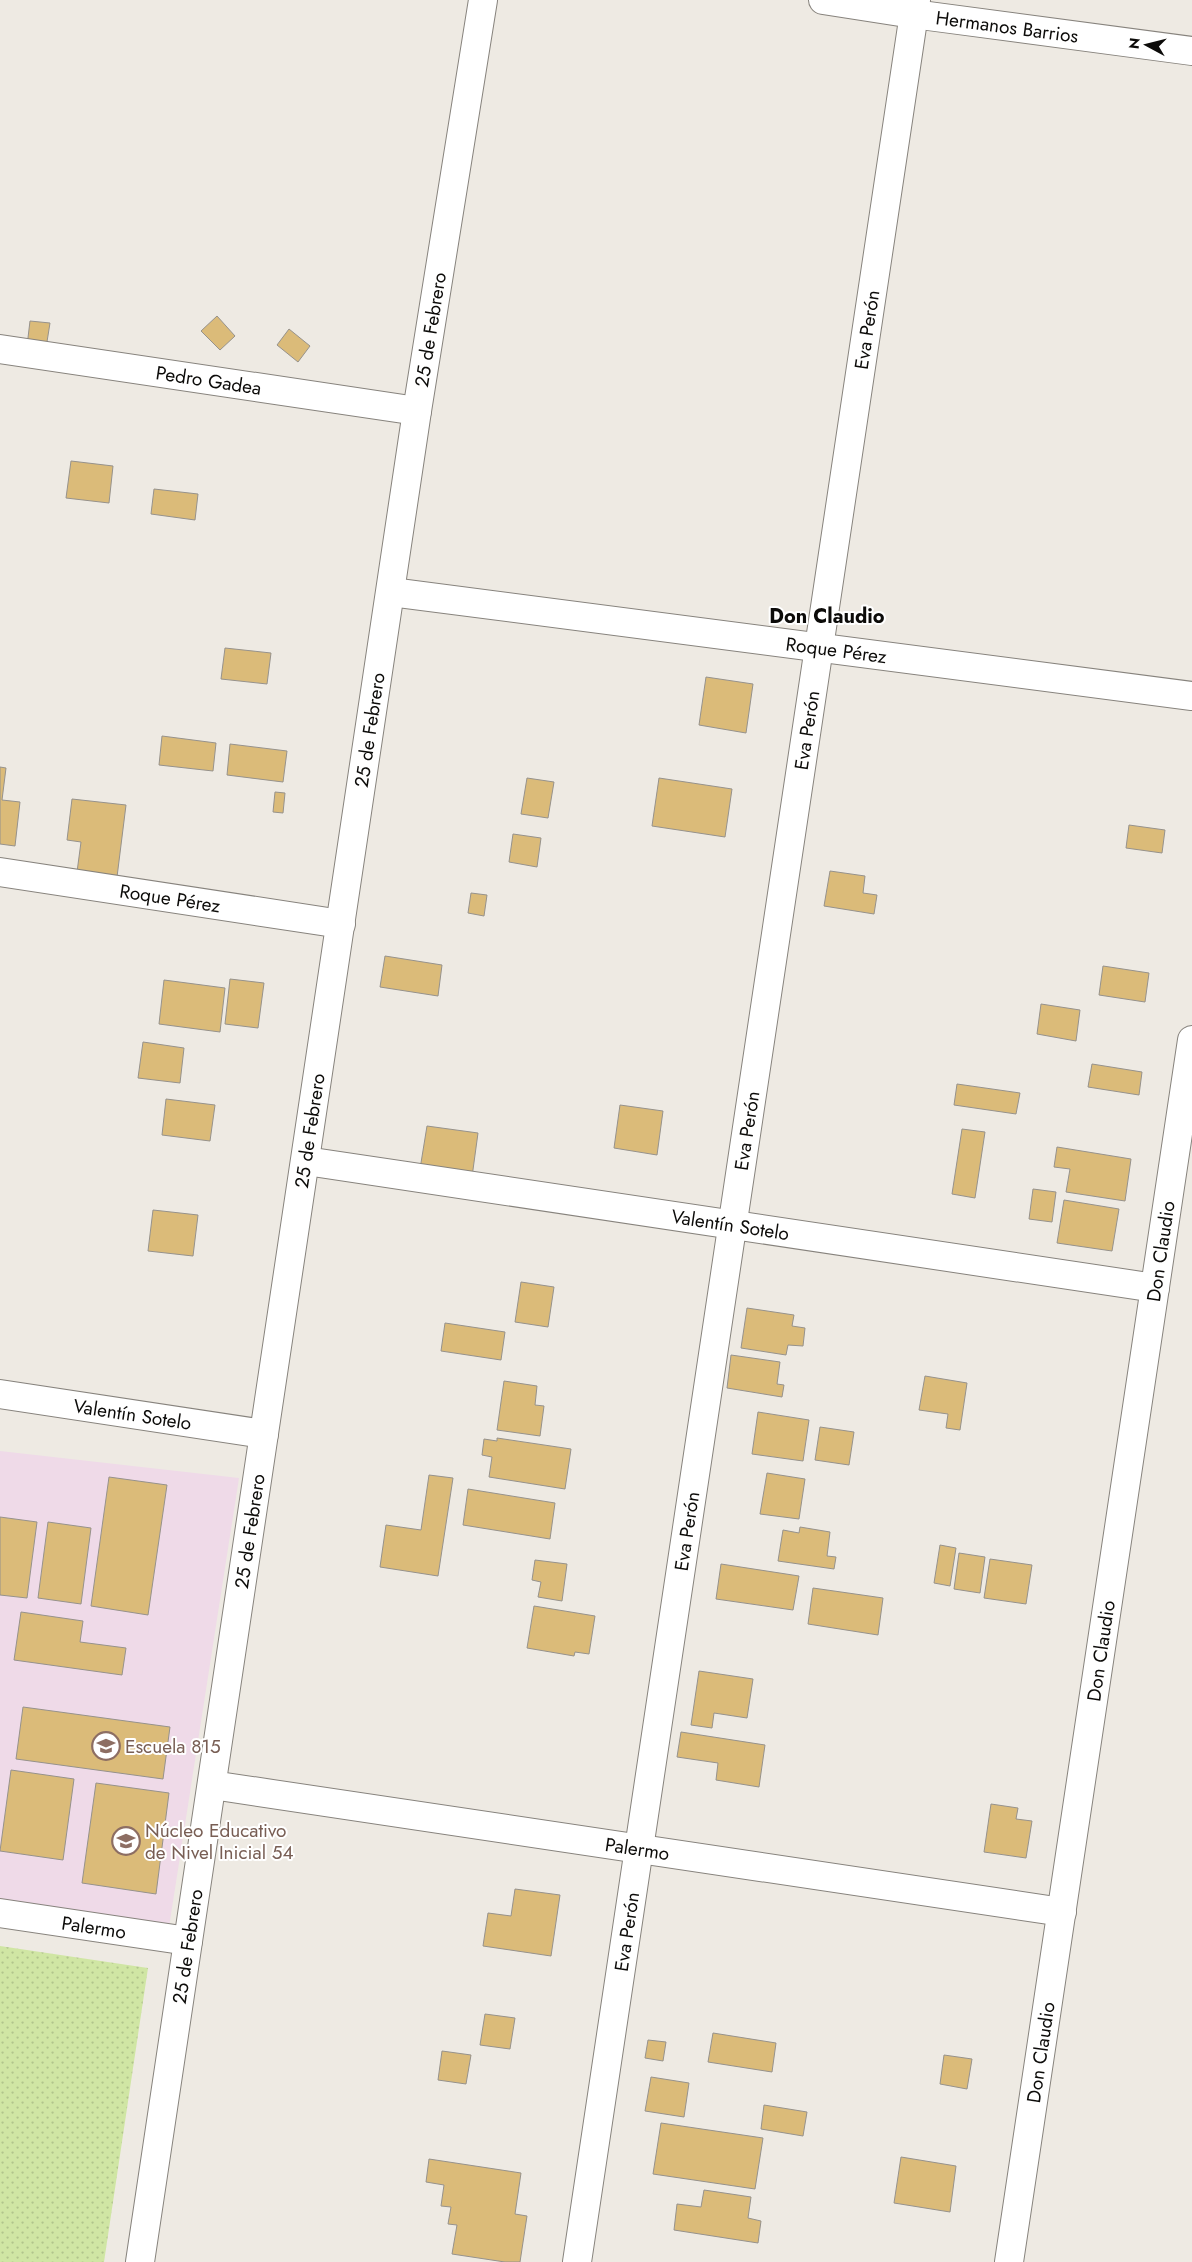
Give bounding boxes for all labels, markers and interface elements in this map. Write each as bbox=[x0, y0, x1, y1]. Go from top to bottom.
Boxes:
street label: Hermanos Barrios bbox=[934, 4, 1080, 50]
north arrow bbox=[1122, 20, 1172, 70]
text: N bbox=[1123, 37, 1145, 50]
street label: 25 de Febrero bbox=[408, 270, 453, 389]
street label: Eva Perón bbox=[848, 288, 886, 371]
street label: Pedro Gadea bbox=[154, 359, 263, 402]
district label: Don Claudio bbox=[769, 602, 885, 631]
street label: Roque Pérez bbox=[784, 630, 889, 670]
street label: 25 de Febrero bbox=[348, 671, 392, 789]
street label: Eva Perón bbox=[788, 689, 826, 772]
street label: Roque Pérez bbox=[118, 877, 222, 919]
street label: 25 de Febrero bbox=[288, 1071, 332, 1190]
street label: Eva Perón bbox=[728, 1089, 766, 1172]
street label: Don Claudio bbox=[1140, 1199, 1182, 1304]
street label: Valentín Sotelo bbox=[669, 1203, 791, 1247]
street label: Valentín Sotelo bbox=[72, 1392, 193, 1437]
street label: 25 de Febrero bbox=[228, 1472, 272, 1590]
street label: Eva Perón bbox=[668, 1490, 706, 1573]
street label: Don Claudio bbox=[1080, 1599, 1122, 1703]
school or university icon: Escuela 815 bbox=[91, 1731, 121, 1761]
place label: Escuela 815 bbox=[125, 1733, 221, 1760]
place label: Núcleo Educativo de Nivel Inicial 54 bbox=[145, 1817, 294, 1866]
school or university icon: Núcleo Educativo de Nivel Inicial 54 bbox=[111, 1826, 141, 1856]
street label: Palermo bbox=[603, 1831, 671, 1867]
street label: 25 de Febrero bbox=[166, 1887, 210, 2006]
street label: Eva Perón bbox=[608, 1890, 646, 1973]
street label: Palermo bbox=[60, 1909, 128, 1946]
street label: Don Claudio bbox=[1020, 2000, 1062, 2105]

